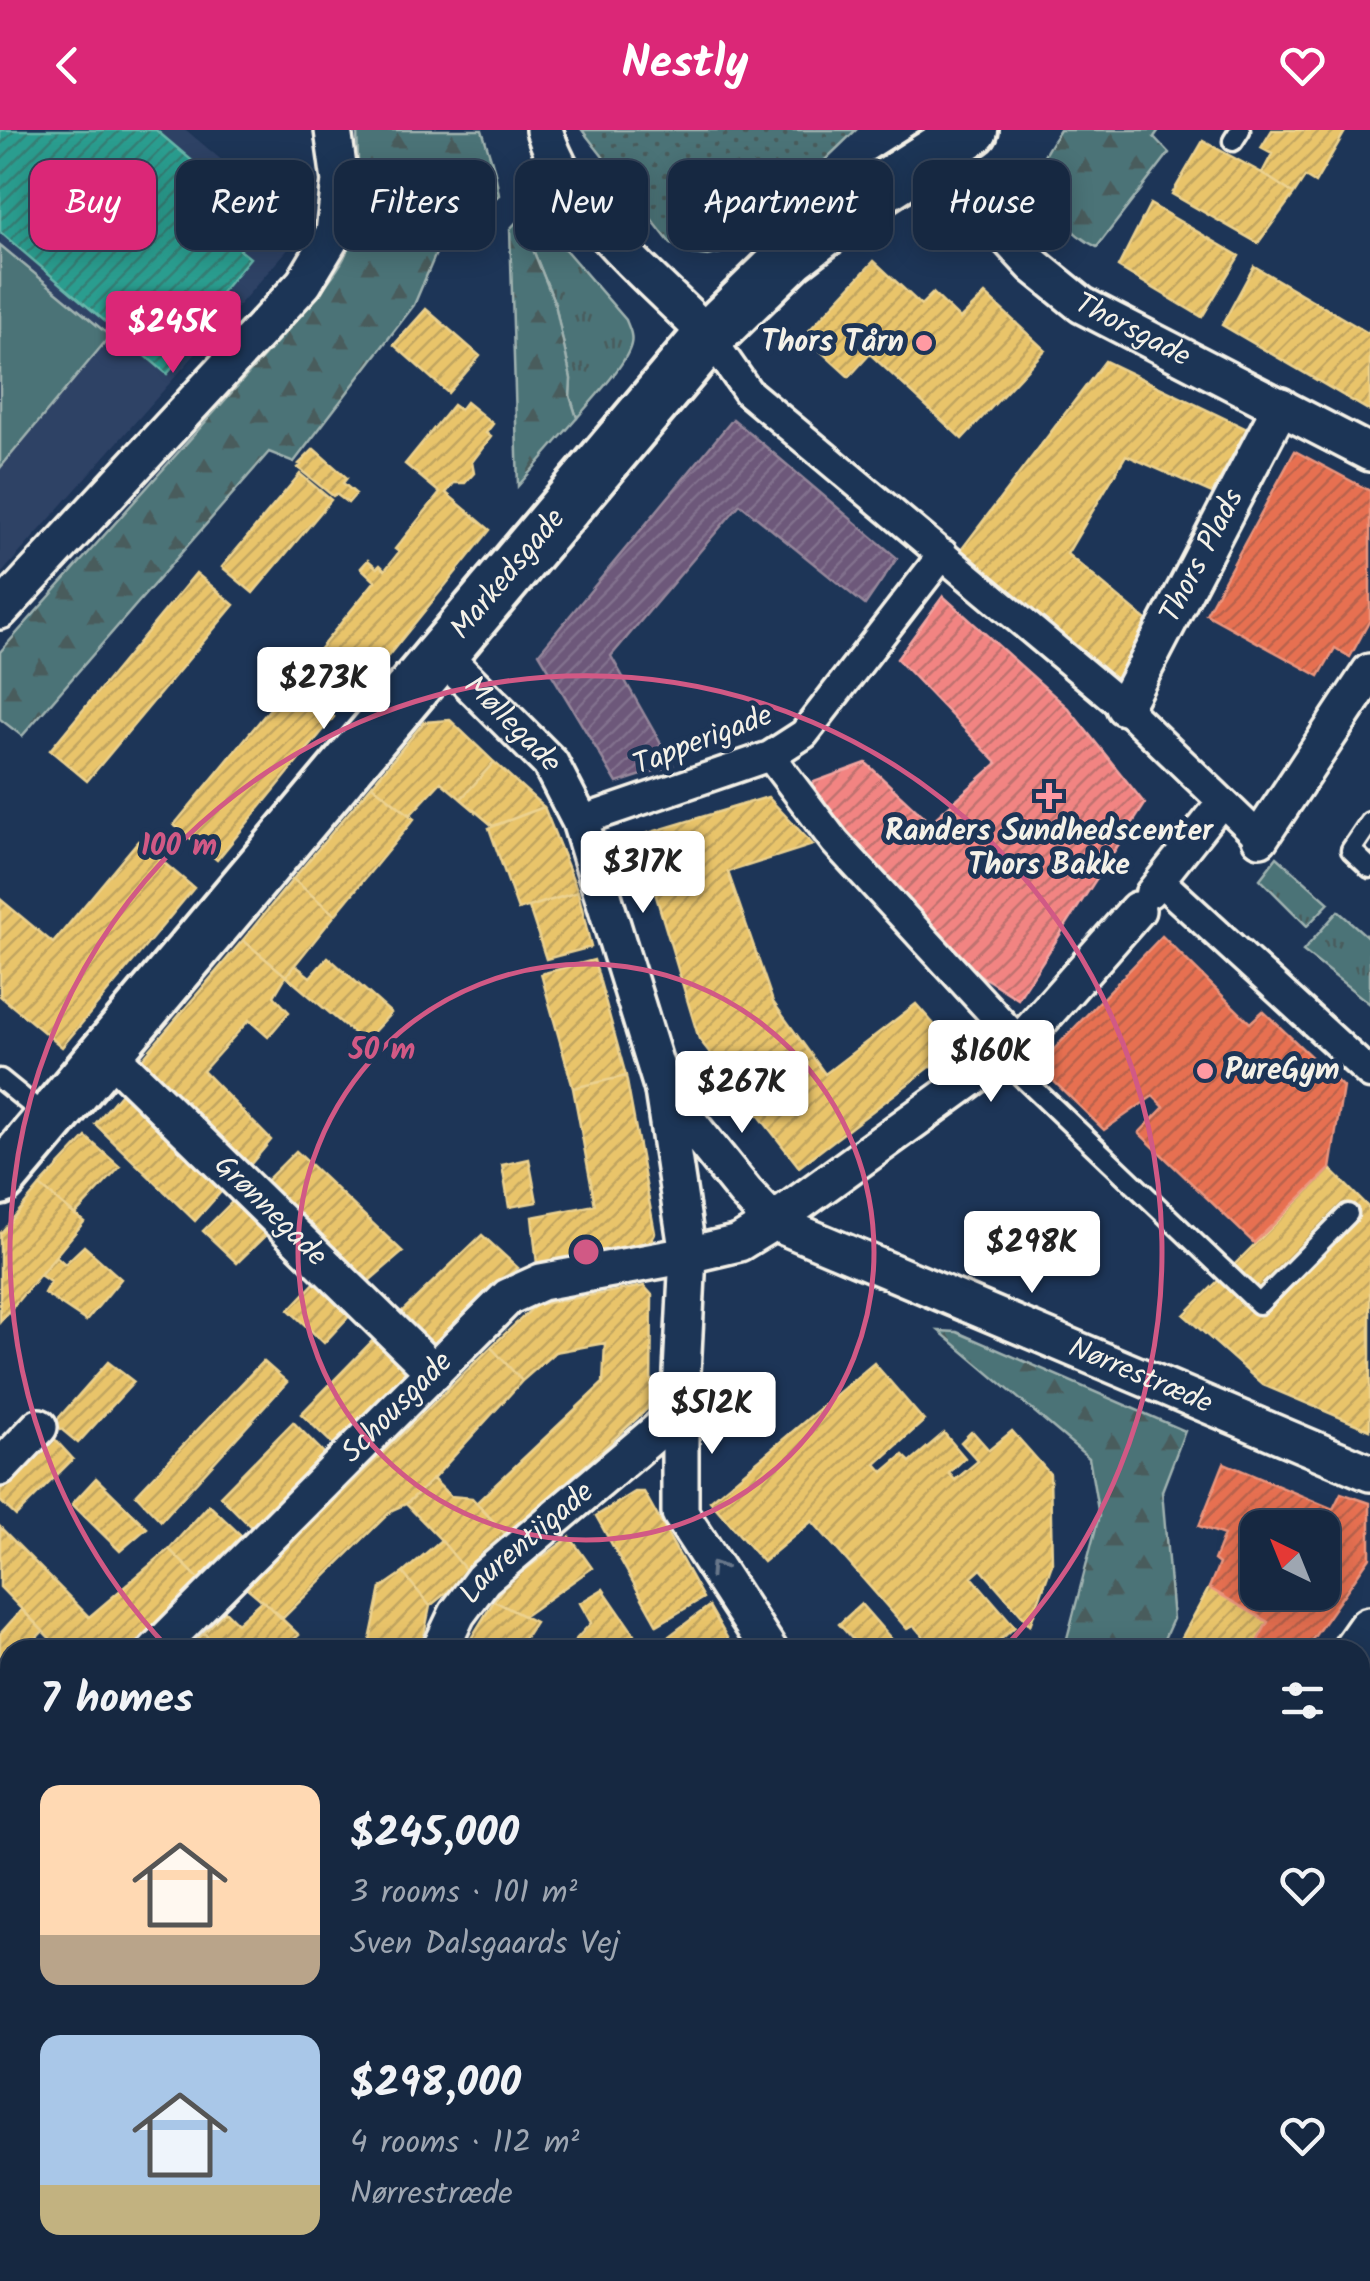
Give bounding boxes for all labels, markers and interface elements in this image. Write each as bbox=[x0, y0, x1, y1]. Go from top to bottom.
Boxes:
text: Nestly bbox=[621, 29, 749, 101]
icon: back bbox=[40, 38, 95, 93]
icon: heart bbox=[1275, 38, 1330, 93]
chip: Buy bbox=[30, 160, 156, 250]
chip: Rent bbox=[176, 160, 314, 250]
chip: Filters bbox=[334, 160, 495, 250]
chip: New bbox=[515, 160, 648, 250]
chip: Apartment bbox=[668, 160, 893, 250]
chip: House bbox=[913, 160, 1070, 250]
street label: Thorsgade bbox=[1066, 281, 1199, 381]
pin: $245K bbox=[103, 291, 243, 376]
text: $245K bbox=[128, 298, 218, 349]
place label: Thors Tårn bbox=[761, 319, 904, 367]
marker: Thors Tårn bbox=[913, 332, 935, 354]
street label: Thors Plads bbox=[1148, 480, 1258, 632]
street label: Markedsgade bbox=[439, 498, 578, 651]
pin: $273K bbox=[254, 647, 394, 732]
text: $273K bbox=[279, 654, 369, 705]
street label: Møllegade bbox=[451, 664, 575, 780]
street label: Tapperigade bbox=[626, 692, 780, 790]
marker: Randers Sundhedscenter Thors Bakke bbox=[1036, 783, 1062, 809]
place label: Randers Sundhedscenter Thors Bakke bbox=[885, 808, 1214, 890]
text: 100 m bbox=[141, 823, 217, 871]
pin: $317K bbox=[573, 831, 713, 916]
text: $317K bbox=[603, 838, 683, 889]
pin: $160K bbox=[921, 1020, 1061, 1105]
text: 50 m bbox=[348, 1027, 415, 1075]
text: $160K bbox=[950, 1027, 1032, 1078]
place label: PureGym bbox=[1225, 1047, 1340, 1095]
pin: $267K bbox=[672, 1051, 812, 1136]
text: $267K bbox=[697, 1058, 787, 1109]
marker: PureGym bbox=[1194, 1060, 1216, 1082]
street label: Grønnegade bbox=[202, 1144, 338, 1279]
pin: $298K bbox=[962, 1211, 1102, 1296]
text: $298K bbox=[986, 1218, 1078, 1269]
centre of rings bbox=[568, 1234, 604, 1270]
street label: Nørrestræde bbox=[1061, 1325, 1220, 1428]
street label: Schousgade bbox=[330, 1340, 465, 1475]
pin: $512K bbox=[642, 1372, 782, 1457]
text: $512K bbox=[671, 1379, 753, 1430]
street label: Laurentiigade bbox=[448, 1470, 605, 1615]
north arrow bbox=[1240, 1510, 1340, 1610]
map controls bbox=[1240, 1510, 1340, 1610]
one-way arrow bbox=[709, 1561, 728, 1579]
text: 7 homes bbox=[40, 1667, 193, 1734]
icon: filters bbox=[1275, 1673, 1330, 1728]
text: $245,000 bbox=[350, 1801, 519, 1868]
icon: home bbox=[120, 1825, 240, 1945]
icon: heart bbox=[1275, 1858, 1330, 1913]
text: 3 rooms · 101 m² bbox=[350, 1868, 577, 1919]
text: Sven Dalsgaards Vej bbox=[350, 1919, 620, 1970]
text: $298,000 bbox=[350, 2051, 521, 2118]
icon: home bbox=[120, 2075, 240, 2195]
icon: heart bbox=[1275, 2108, 1330, 2163]
text: 4 rooms · 112 m² bbox=[350, 2118, 579, 2169]
text: Nørrestræde bbox=[350, 2169, 513, 2220]

